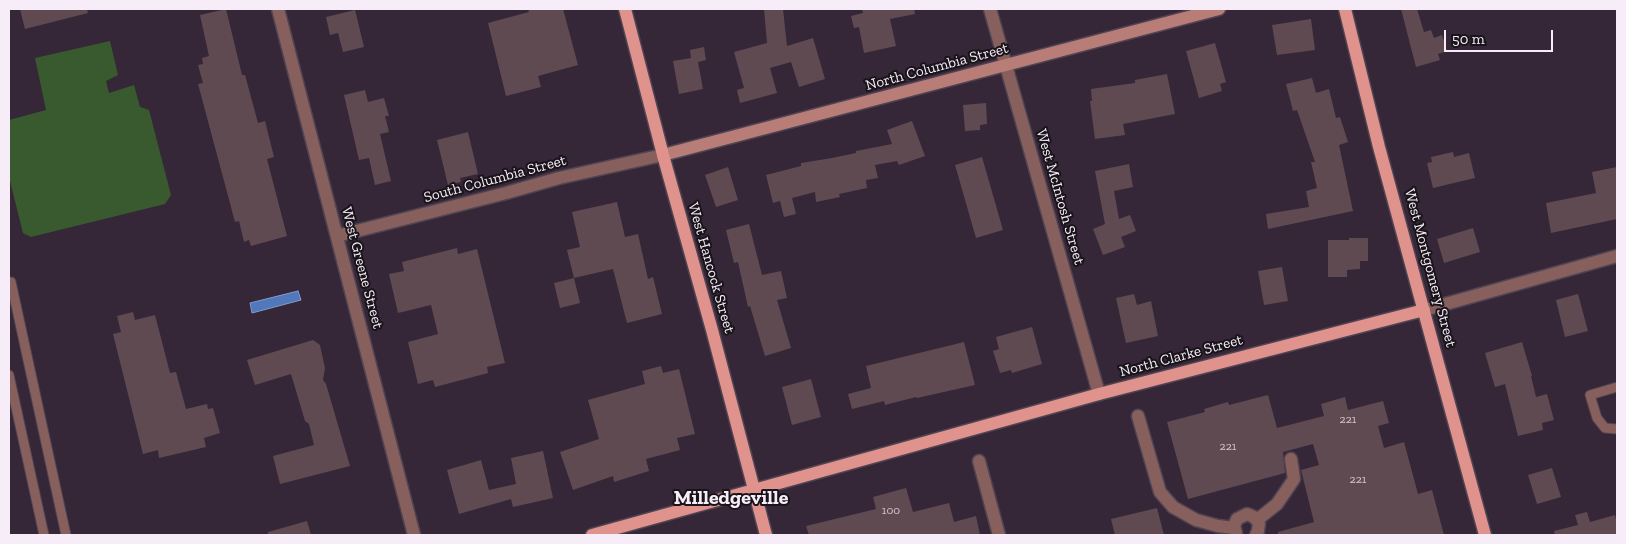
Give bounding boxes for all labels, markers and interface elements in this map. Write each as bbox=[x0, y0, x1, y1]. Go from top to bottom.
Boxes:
scale bar bbox=[1446, 20, 1555, 52]
text: 50 m bbox=[1452, 30, 1485, 48]
street label: North Columbia Street bbox=[864, 39, 1010, 95]
street label: West McIntosh Street bbox=[1032, 127, 1088, 267]
street label: South Columbia Street bbox=[422, 151, 568, 207]
street label: West Montgomery Street bbox=[1400, 187, 1460, 349]
street label: West Hancock Street bbox=[684, 201, 738, 335]
street label: West Greene Street bbox=[337, 205, 387, 331]
street label: North Clarke Street bbox=[1117, 331, 1245, 381]
house number: 221 bbox=[1340, 413, 1356, 427]
house number: 221 bbox=[1220, 440, 1236, 454]
house number: 221 bbox=[1350, 473, 1366, 487]
district label: Milledgeville bbox=[674, 486, 788, 510]
house number: 100 bbox=[882, 504, 900, 518]

